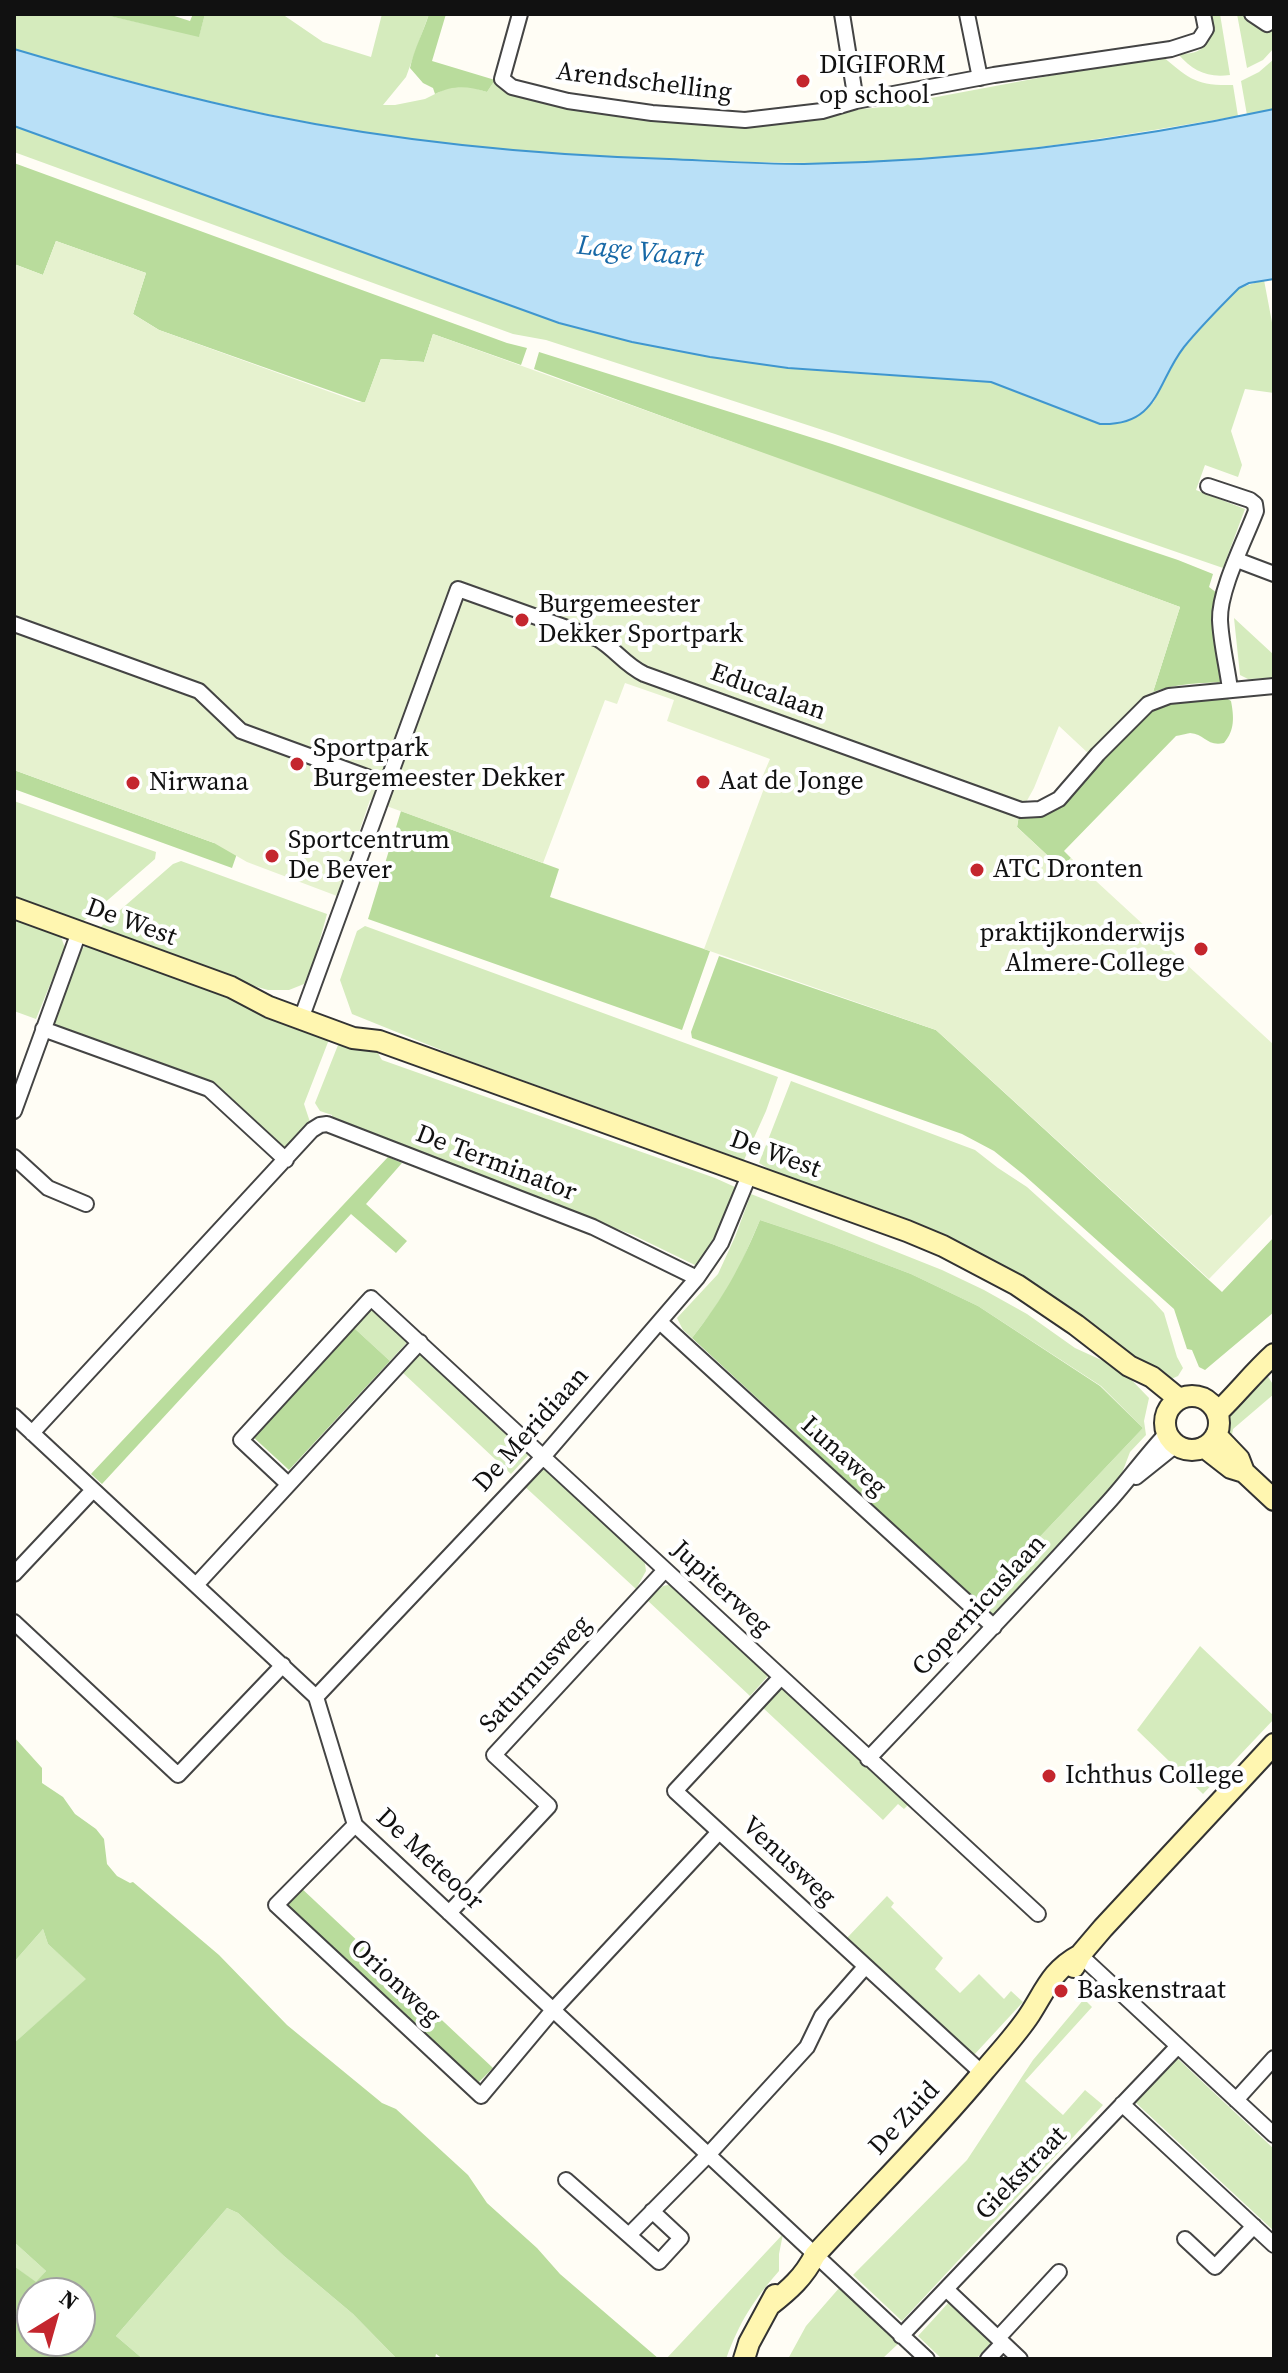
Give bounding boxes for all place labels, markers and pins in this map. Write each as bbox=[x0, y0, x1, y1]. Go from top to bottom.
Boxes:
place label: DIGIFORM op school bbox=[819, 50, 946, 112]
marker: DIGIFORM op school bbox=[794, 72, 812, 90]
place label: Burgemeester Dekker Sportpark bbox=[538, 589, 743, 650]
marker: Burgemeester Dekker Sportpark bbox=[513, 611, 531, 629]
place label: Sportpark Burgemeester Dekker bbox=[313, 733, 565, 794]
marker: Sportpark Burgemeester Dekker bbox=[288, 755, 306, 773]
place label: Aat de Jonge bbox=[719, 766, 864, 798]
place label: Nirwana bbox=[149, 767, 249, 799]
marker: Aat de Jonge bbox=[694, 773, 712, 791]
marker: Nirwana bbox=[124, 774, 142, 792]
place label: Sportcentrum De Bever bbox=[288, 825, 450, 886]
marker: Sportcentrum De Bever bbox=[263, 847, 281, 865]
place label: ATC Dronten bbox=[993, 854, 1143, 886]
marker: ATC Dronten bbox=[968, 861, 986, 879]
place label: praktijkonderwijs Almere-College bbox=[979, 918, 1185, 980]
marker: praktijkonderwijs Almere-College bbox=[1192, 940, 1210, 958]
place label: Ichthus College bbox=[1065, 1760, 1244, 1792]
marker: Ichthus College bbox=[1040, 1767, 1058, 1785]
place label: Baskenstraat bbox=[1077, 1975, 1226, 2007]
marker: Baskenstraat bbox=[1052, 1982, 1070, 2000]

